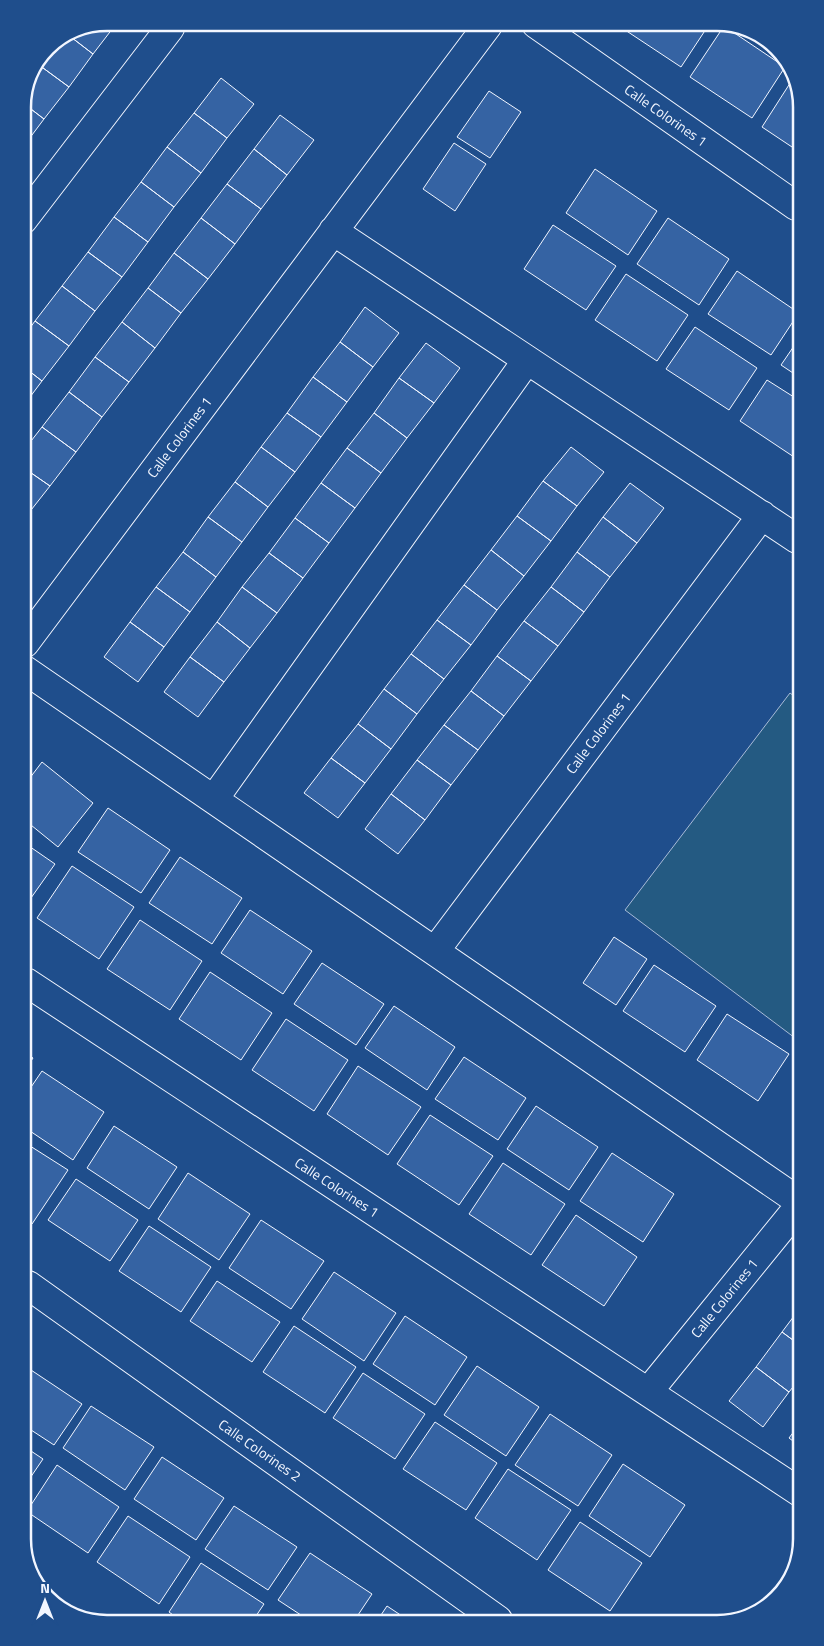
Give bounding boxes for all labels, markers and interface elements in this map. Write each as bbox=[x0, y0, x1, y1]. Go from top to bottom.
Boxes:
street label: Calle Colorines 1 bbox=[620, 79, 712, 151]
street label: Calle Colorines 1 bbox=[142, 392, 216, 482]
street label: Calle Colorines 1 bbox=[561, 688, 635, 778]
street label: Calle Colorines 1 bbox=[291, 1152, 383, 1222]
street label: Calle Colorines 1 bbox=[685, 1254, 763, 1342]
street label: Calle Colorines 2 bbox=[214, 1414, 306, 1486]
north arrow bbox=[20, 1576, 70, 1626]
text: N bbox=[40, 1577, 50, 1598]

